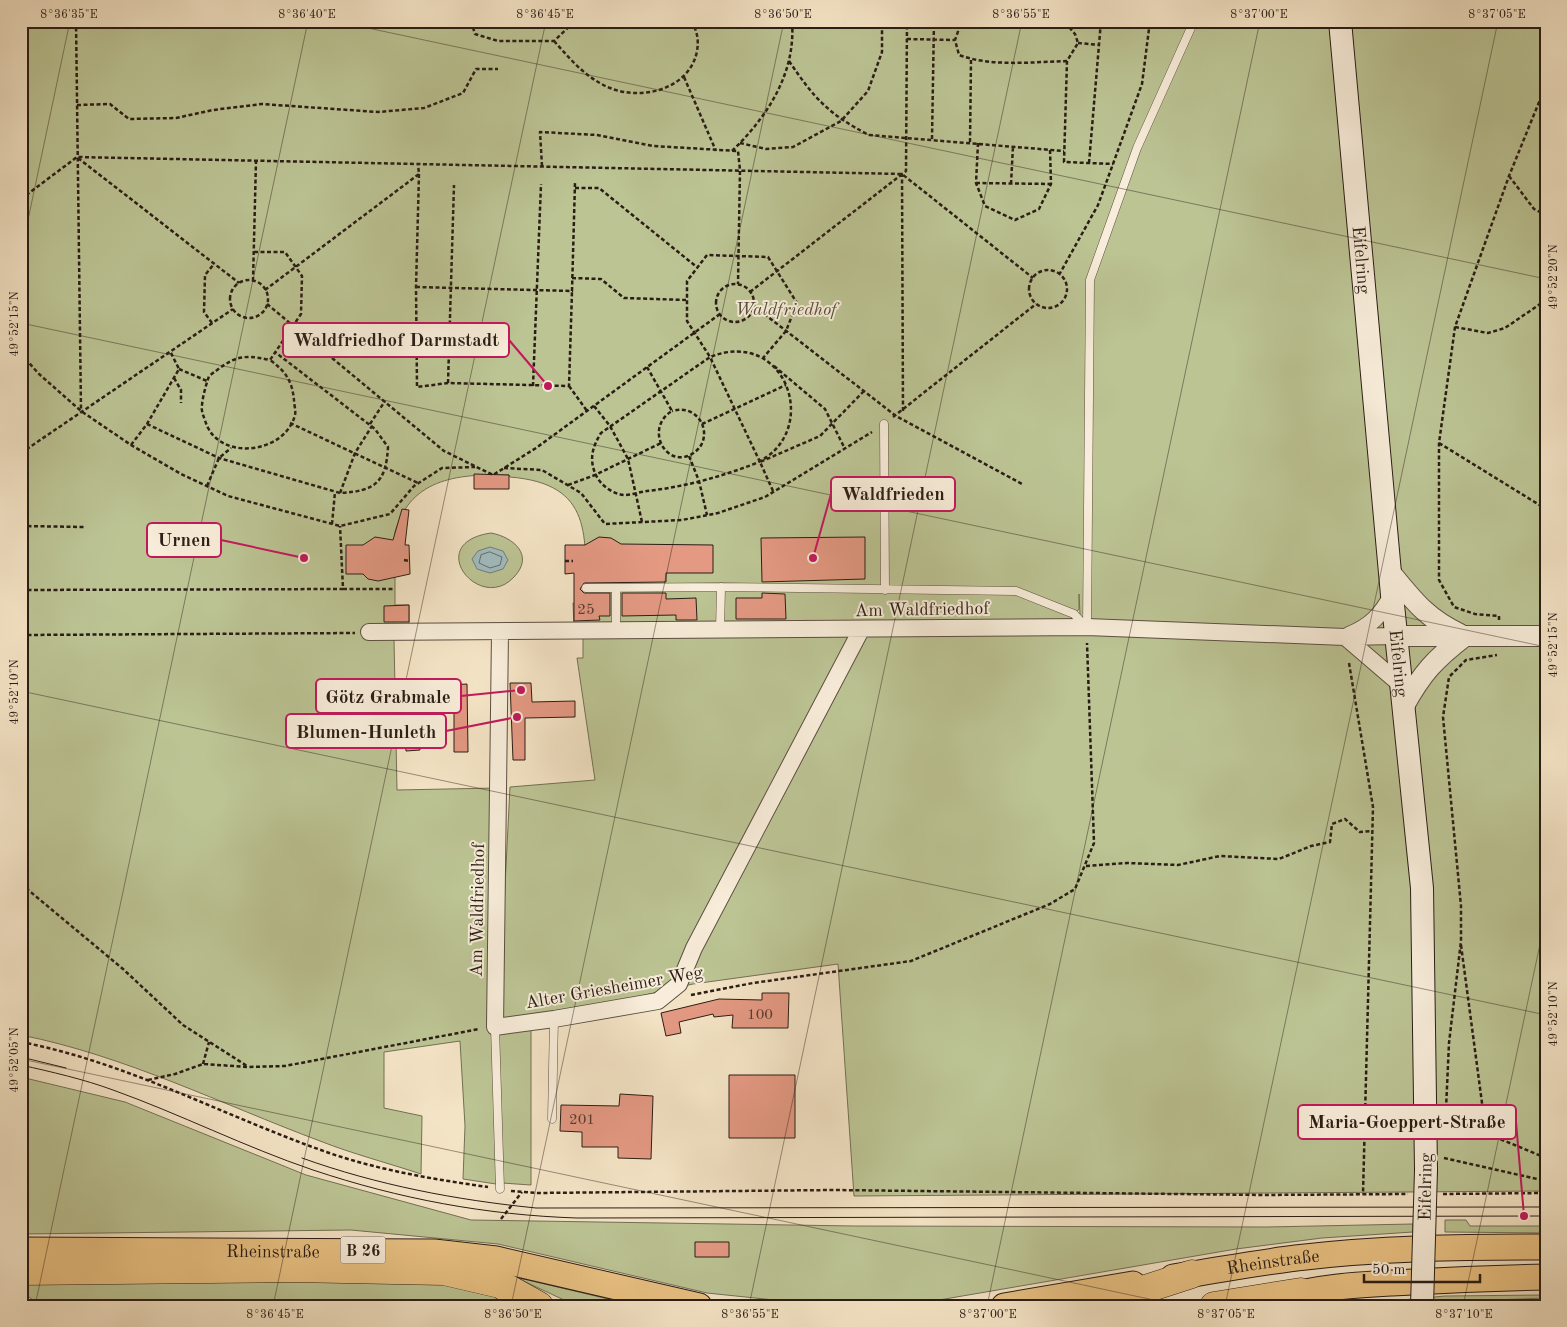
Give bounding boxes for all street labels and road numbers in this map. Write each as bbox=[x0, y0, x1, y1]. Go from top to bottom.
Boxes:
street label: Eifelring bbox=[1349, 225, 1373, 295]
street label: Am Waldfriedhof bbox=[855, 600, 990, 620]
street label: Eifelring bbox=[1386, 629, 1410, 698]
street label: Am Waldfriedhof bbox=[468, 842, 488, 977]
street label: Alter Griesheimer Weg bbox=[524, 963, 705, 1013]
street label: Eifelring bbox=[1416, 1153, 1436, 1221]
road number: B 26 bbox=[340, 1236, 386, 1264]
street label: Rheinstraße bbox=[226, 1243, 320, 1261]
street label: Rheinstraße bbox=[1225, 1247, 1320, 1278]

